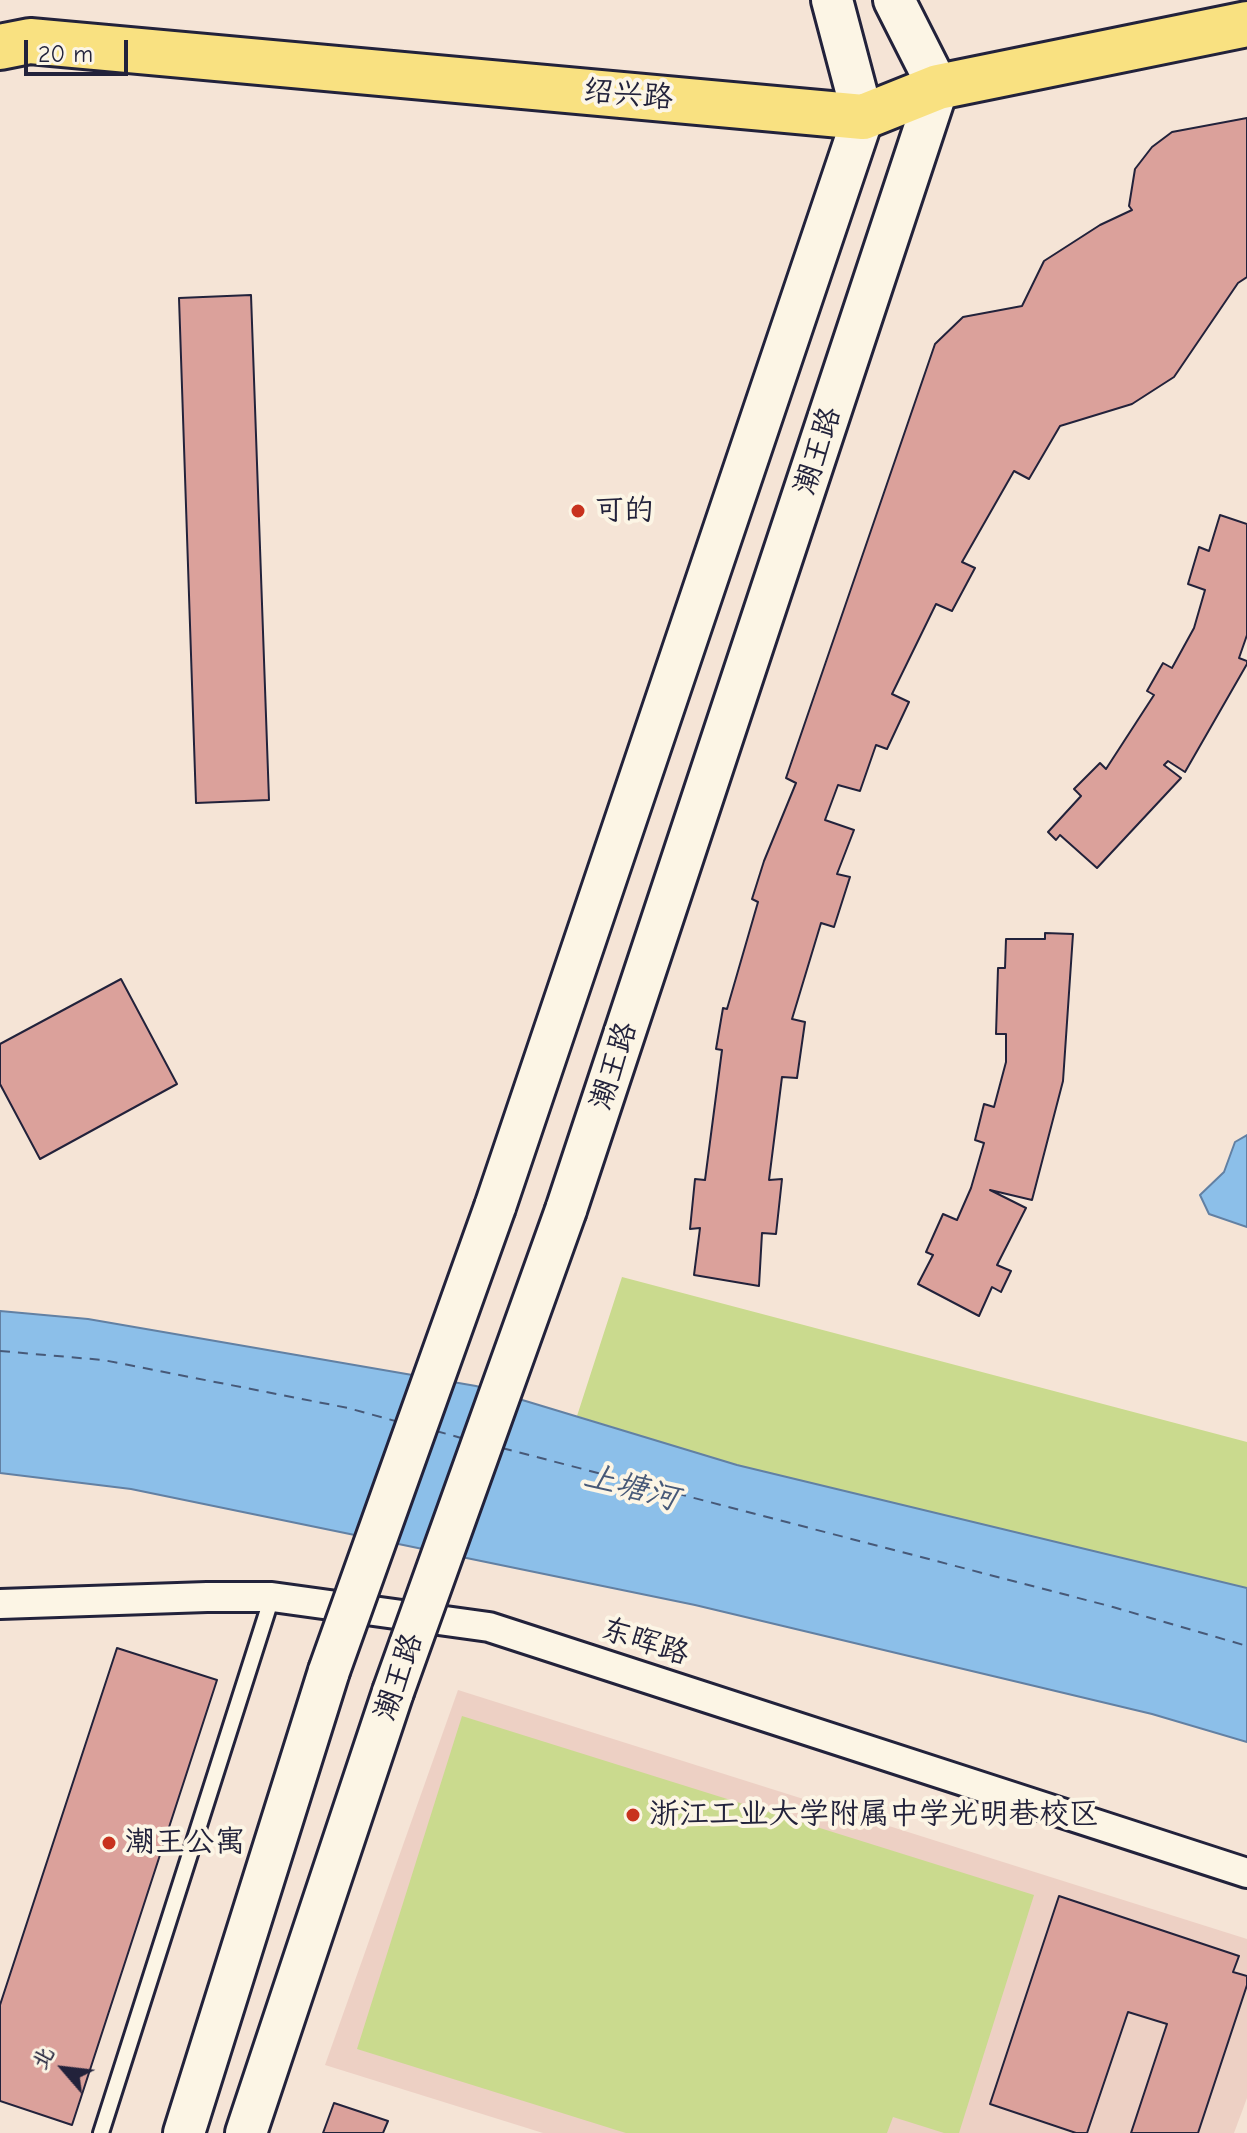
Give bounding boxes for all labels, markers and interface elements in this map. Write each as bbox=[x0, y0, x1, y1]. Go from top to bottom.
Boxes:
scale bar bbox=[28, 24, 132, 74]
text: 20 m bbox=[38, 40, 93, 68]
street label: 绍兴路 bbox=[582, 73, 674, 117]
street label: 潮王路 bbox=[787, 403, 849, 499]
place label: 可的 bbox=[594, 493, 654, 529]
marker: 可的 bbox=[569, 502, 587, 520]
street label: 潮王路 bbox=[583, 1018, 645, 1114]
water label: 上塘河 bbox=[580, 1457, 682, 1519]
street label: 东晖路 bbox=[597, 1611, 693, 1673]
street label: 潮王路 bbox=[367, 1629, 431, 1725]
place label: 浙江工业大学附属中学光明巷校区 bbox=[649, 1797, 1099, 1833]
marker: 浙江工业大学附属中学光明巷校区 bbox=[624, 1806, 642, 1824]
place label: 潮王公寓 bbox=[125, 1825, 245, 1861]
marker: 潮王公寓 bbox=[100, 1834, 118, 1852]
north arrow bbox=[24, 2029, 104, 2109]
text: 北 bbox=[26, 2042, 59, 2074]

